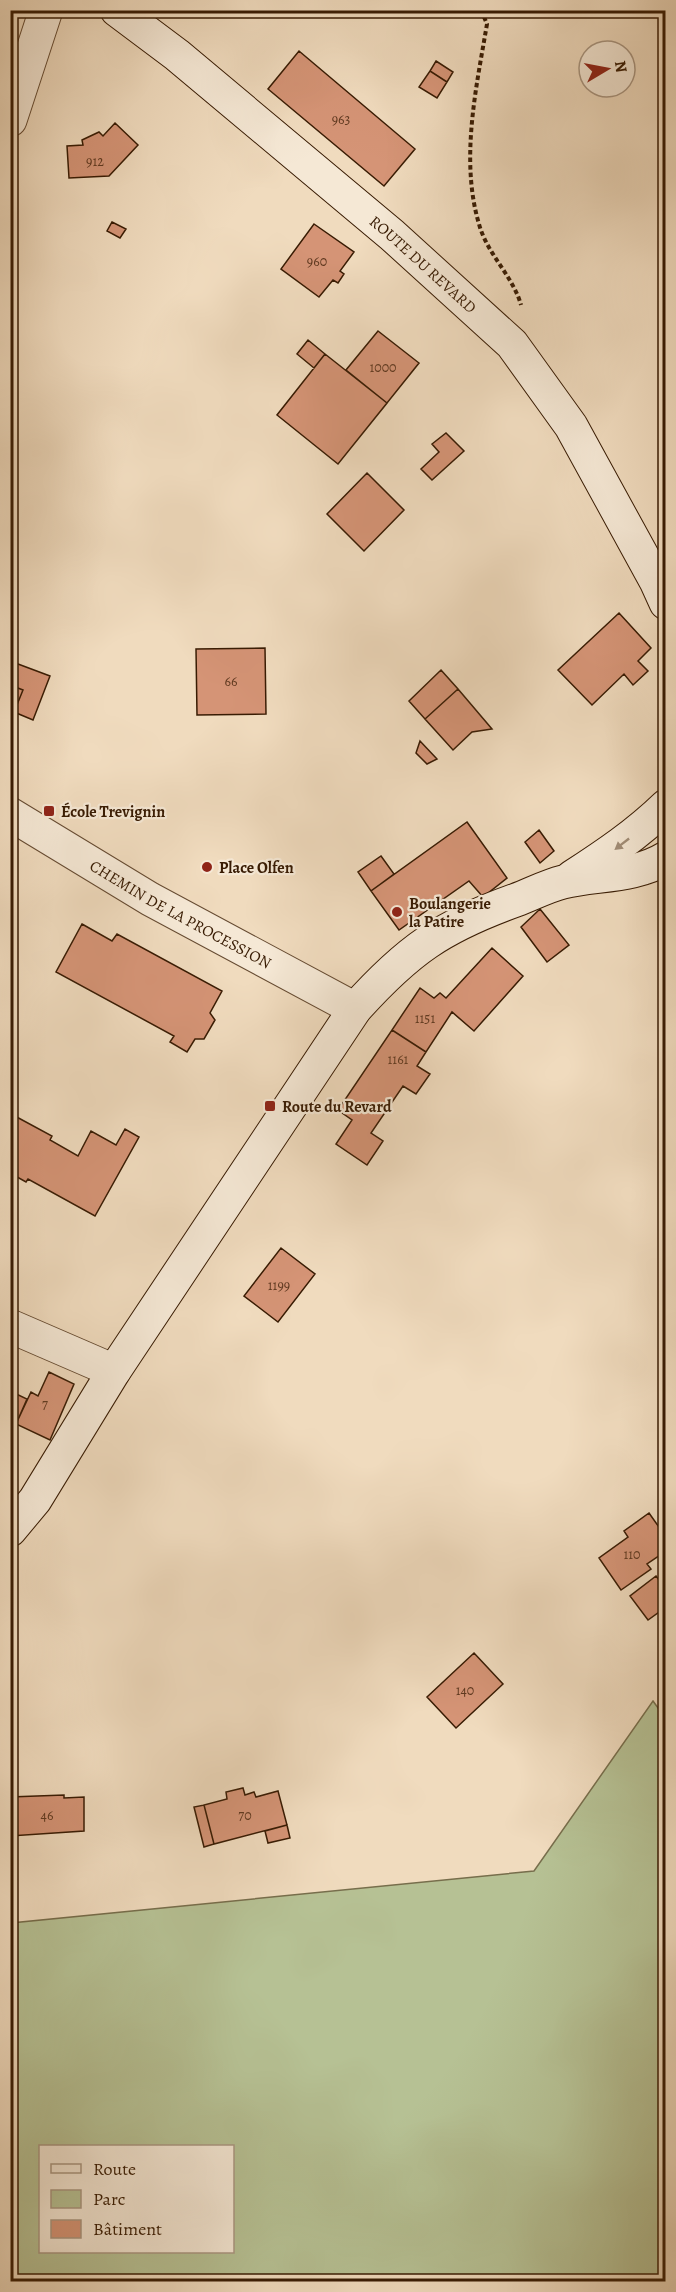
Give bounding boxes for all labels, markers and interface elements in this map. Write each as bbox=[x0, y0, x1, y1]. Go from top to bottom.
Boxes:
north arrow bbox=[577, 39, 637, 99]
text: N bbox=[609, 59, 633, 75]
house number: 963 bbox=[332, 110, 351, 129]
house number: 912 bbox=[86, 152, 104, 171]
street label: ROUTE DU REVARD bbox=[364, 211, 481, 319]
house number: 960 bbox=[307, 252, 327, 271]
house number: 1000 bbox=[369, 358, 397, 377]
house number: 66 bbox=[225, 672, 237, 691]
place label: École Trevignin bbox=[61, 801, 165, 823]
marker: École Trevignin bbox=[42, 804, 56, 818]
one-way arrow bbox=[614, 838, 630, 850]
street label: CHEMIN DE LA PROCESSION bbox=[85, 855, 275, 974]
place label: Place Olfen bbox=[219, 857, 294, 879]
marker: Place Olfen bbox=[200, 860, 214, 874]
place label: Boulangerie la Patire bbox=[409, 893, 491, 933]
marker: Boulangerie la Patire bbox=[390, 905, 404, 919]
house number: 1151 bbox=[415, 1009, 435, 1028]
house number: 1161 bbox=[388, 1050, 409, 1069]
place label: Route du Revard bbox=[282, 1096, 392, 1118]
marker: Route du Revard bbox=[263, 1099, 277, 1113]
house number: 1199 bbox=[268, 1276, 290, 1295]
house number: 7 bbox=[42, 1395, 48, 1414]
house number: 110 bbox=[623, 1545, 641, 1564]
house number: 140 bbox=[456, 1681, 474, 1700]
house number: 46 bbox=[41, 1806, 53, 1825]
house number: 70 bbox=[238, 1806, 252, 1825]
legend bbox=[39, 2145, 234, 2253]
text: Route bbox=[93, 2157, 136, 2181]
text: Parc bbox=[93, 2187, 125, 2211]
text: Bâtiment bbox=[93, 2217, 162, 2241]

